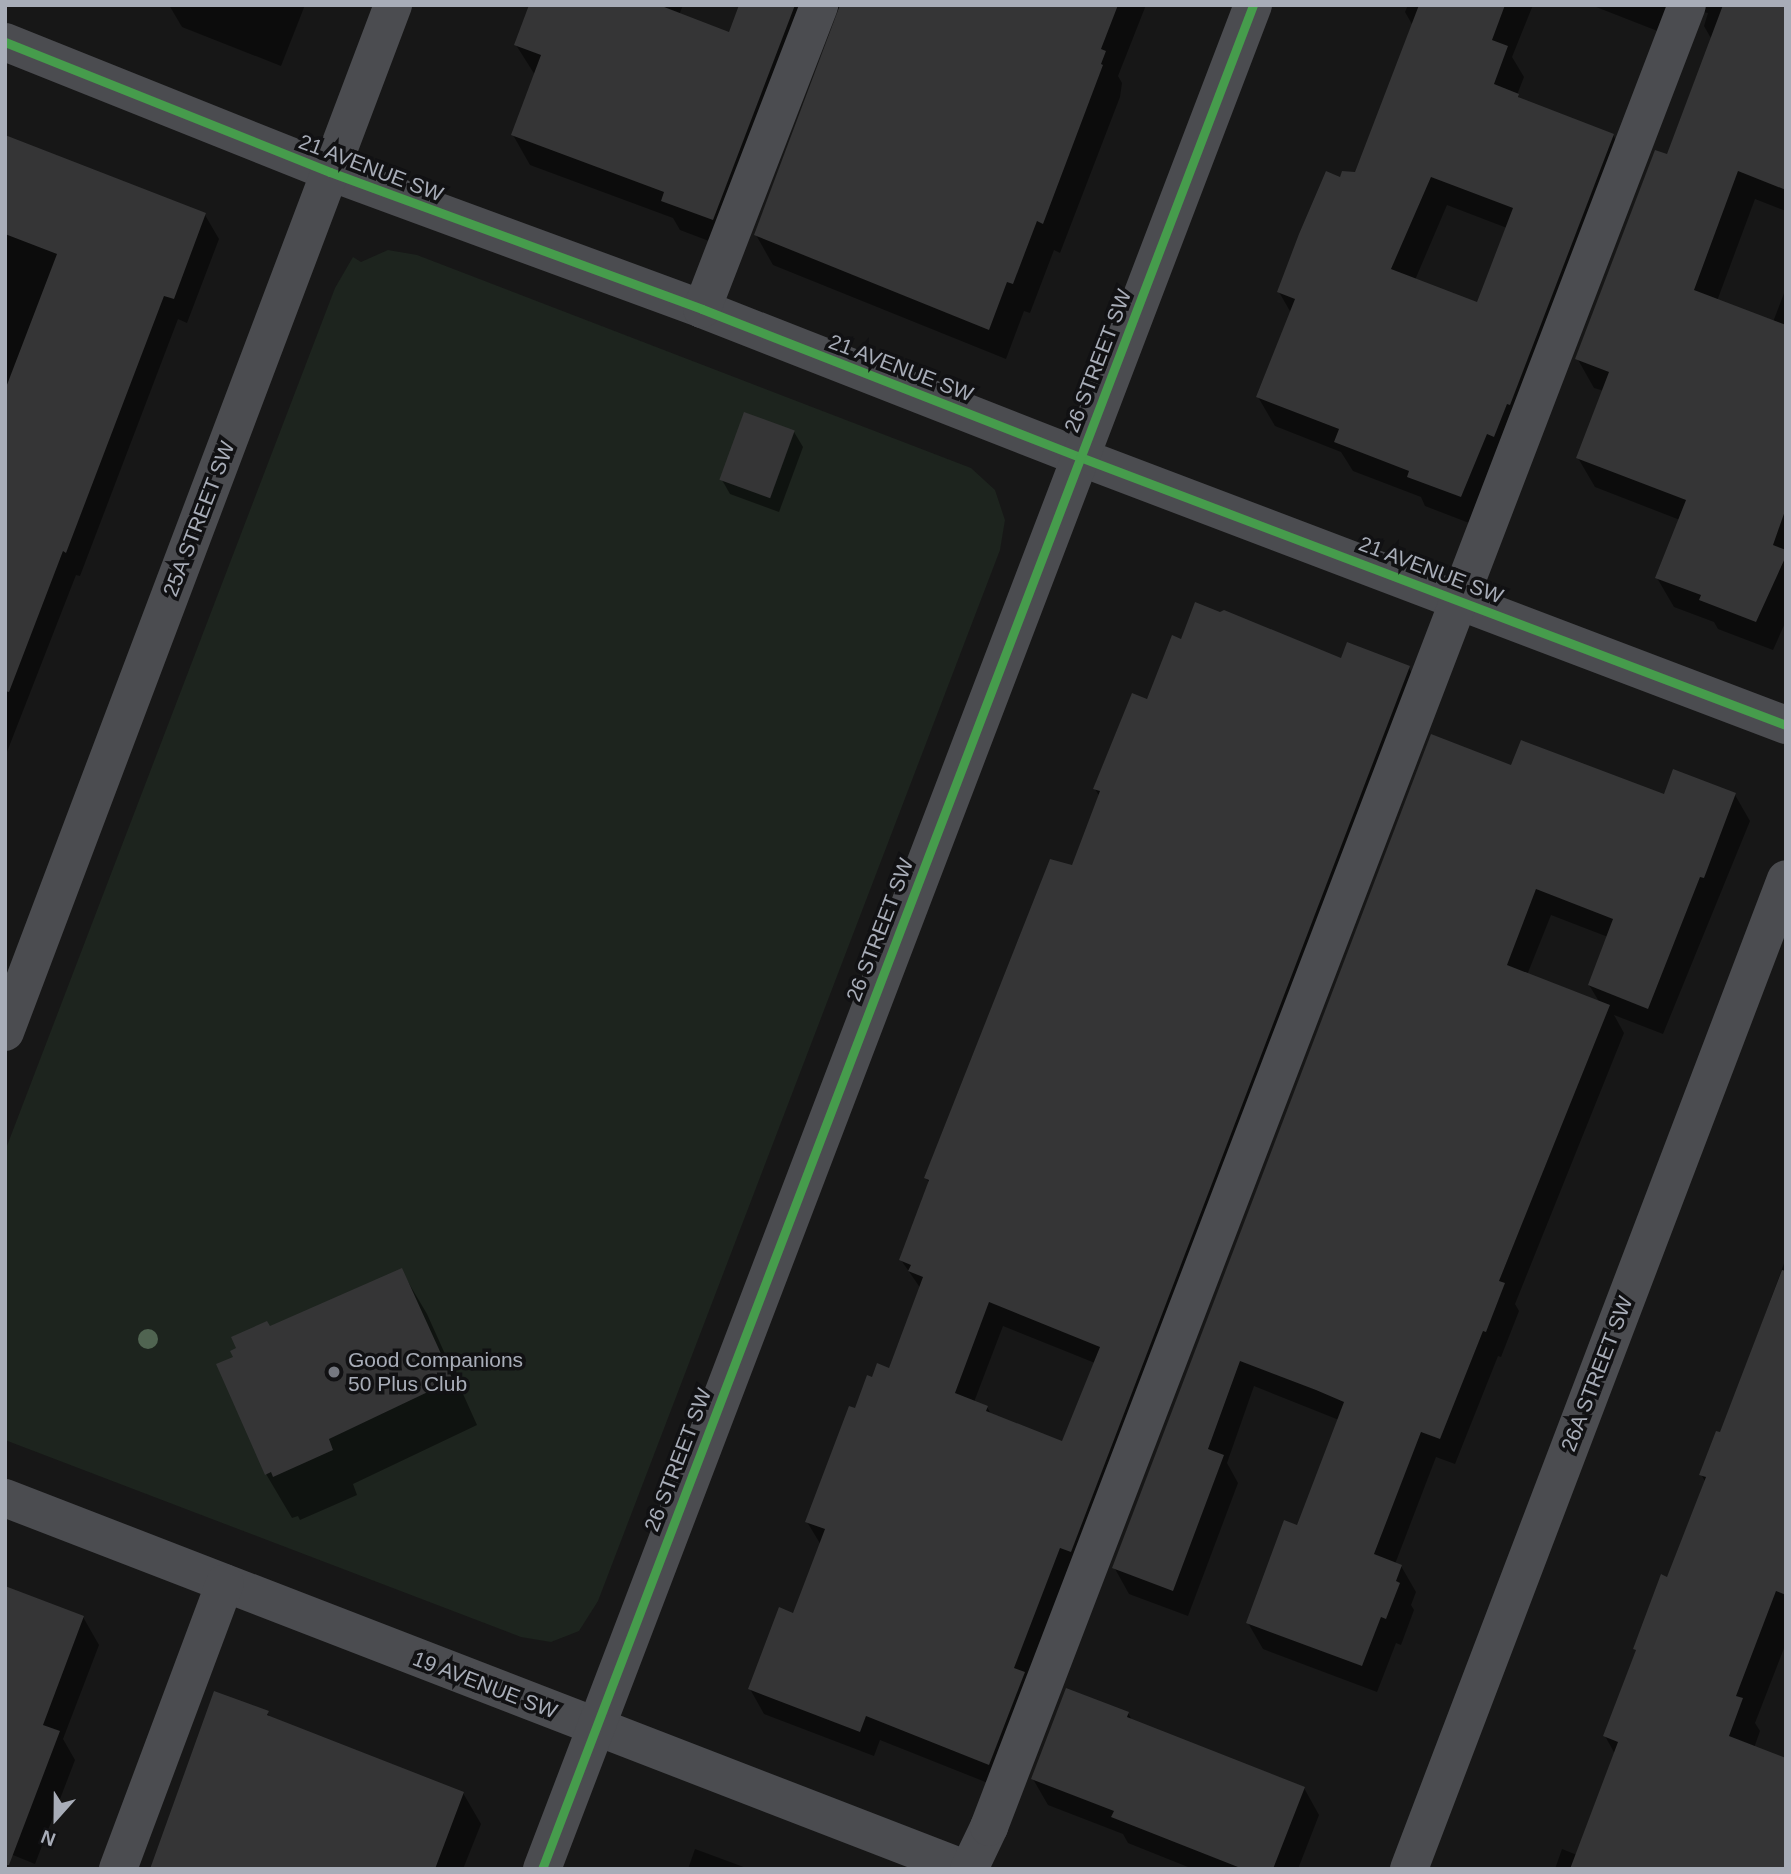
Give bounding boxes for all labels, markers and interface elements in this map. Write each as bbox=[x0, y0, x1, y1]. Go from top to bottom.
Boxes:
street label: 21 AVENUE SW bbox=[295, 129, 447, 207]
street label: 26 STREET SW bbox=[1059, 286, 1137, 436]
street label: 21 AVENUE SW bbox=[825, 329, 977, 407]
street label: 25A STREET SW bbox=[158, 437, 240, 601]
street label: 21 AVENUE SW bbox=[1355, 531, 1507, 609]
street label: 26 STREET SW bbox=[841, 855, 919, 1005]
street label: 26A STREET SW bbox=[1556, 1292, 1638, 1456]
place label: Good Companions 50 Plus Club bbox=[348, 1347, 523, 1397]
marker: Good Companions 50 Plus Club bbox=[326, 1364, 342, 1380]
street label: 26 STREET SW bbox=[639, 1385, 717, 1535]
street label: 19 AVENUE SW bbox=[409, 1646, 561, 1724]
north arrow bbox=[21, 1783, 91, 1853]
text: N bbox=[38, 1826, 58, 1850]

